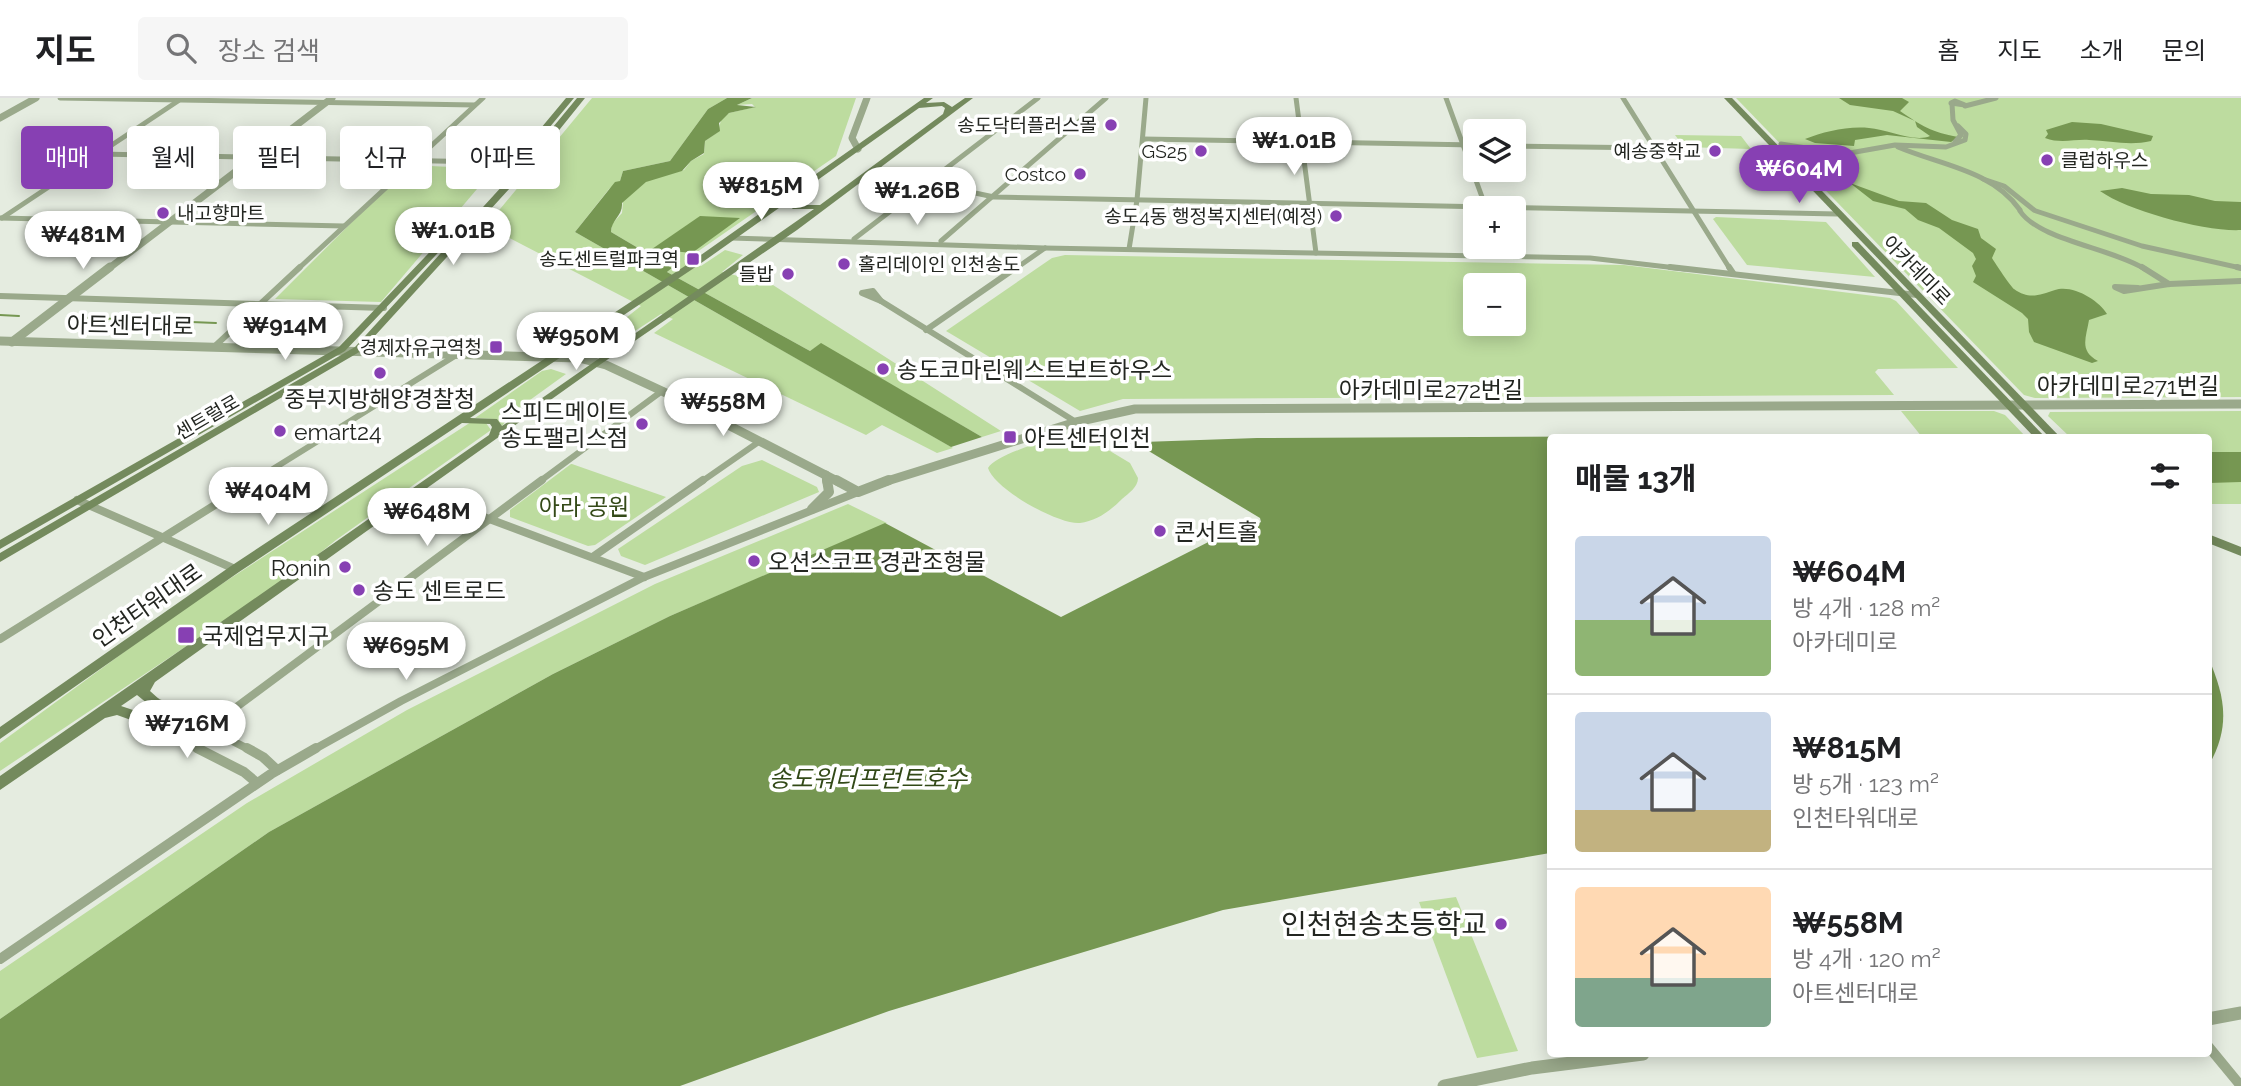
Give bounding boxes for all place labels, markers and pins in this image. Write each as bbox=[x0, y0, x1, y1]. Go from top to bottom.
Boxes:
place label: 송도닥터플러스몰 bbox=[957, 114, 1097, 136]
marker: 송도닥터플러스몰 bbox=[1103, 117, 1119, 133]
pin: ₩1.01B bbox=[1237, 118, 1351, 177]
place label: GS25 bbox=[1142, 140, 1187, 162]
place label: 예송중학교 bbox=[1614, 140, 1701, 162]
marker: GS25 bbox=[1193, 143, 1209, 159]
marker: 예송중학교 bbox=[1707, 143, 1723, 159]
pin: ₩604M bbox=[1750, 146, 1848, 205]
place label: 클럽하우스 bbox=[2061, 149, 2148, 171]
marker: 클럽하우스 bbox=[2039, 152, 2055, 168]
pin: ₩815M bbox=[712, 162, 810, 222]
place label: Costco bbox=[1005, 163, 1066, 185]
marker: Costco bbox=[1072, 166, 1088, 182]
pin: ₩1.26B bbox=[860, 167, 974, 227]
place label: 내고향마트 bbox=[177, 202, 264, 224]
marker: 내고향마트 bbox=[155, 205, 171, 221]
place label: 송도4동 행정복지센터(예정) bbox=[1104, 205, 1322, 227]
pin: ₩1.01B bbox=[396, 208, 510, 267]
marker: 송도4동 행정복지센터(예정) bbox=[1328, 208, 1344, 224]
pin: ₩481M bbox=[34, 212, 132, 271]
place label: 송도센트럴파크역 bbox=[539, 248, 679, 270]
marker: 송도센트럴파크역 bbox=[685, 251, 701, 267]
place label: 홀리데이인 인천송도 bbox=[858, 253, 1020, 275]
marker: 홀리데이인 인천송도 bbox=[836, 256, 852, 272]
place label: 들밥 bbox=[739, 263, 774, 285]
marker: 들밥 bbox=[780, 266, 796, 282]
pin: ₩914M bbox=[236, 302, 334, 362]
pin: ₩950M bbox=[527, 313, 625, 372]
place label: 경제자유구역청 bbox=[360, 336, 482, 358]
marker: 경제자유구역청 bbox=[488, 339, 504, 355]
place label: 송도코마린웨스트보트하우스 bbox=[897, 356, 1172, 383]
marker: 송도코마린웨스트보트하우스 bbox=[875, 361, 891, 377]
marker: 중부지방해양경찰청 bbox=[372, 365, 388, 381]
pin: ₩558M bbox=[674, 378, 772, 438]
place label: 중부지방해양경찰청 bbox=[285, 385, 475, 412]
place label: 스피드메이트 송도팰리스점 bbox=[501, 398, 628, 451]
marker: 스피드메이트 송도팰리스점 bbox=[634, 416, 650, 432]
place label: emart24 bbox=[294, 418, 382, 445]
marker: emart24 bbox=[272, 423, 288, 439]
place label: 아트센터인천 bbox=[1024, 424, 1151, 451]
marker: 아트센터인천 bbox=[1002, 429, 1018, 445]
pin: ₩404M bbox=[219, 468, 317, 527]
pin: ₩648M bbox=[378, 489, 476, 548]
place label: 콘서트홀 bbox=[1174, 518, 1259, 545]
marker: 콘서트홀 bbox=[1152, 523, 1168, 539]
place label: 오션스코프 경관조형물 bbox=[768, 548, 985, 575]
marker: 오션스코프 경관조형물 bbox=[746, 553, 762, 569]
place label: Ronin bbox=[271, 554, 331, 581]
marker: Ronin bbox=[337, 559, 353, 575]
place label: 송도 센트로드 bbox=[373, 577, 506, 604]
marker: 송도 센트로드 bbox=[351, 582, 367, 598]
place label: 국제업무지구 bbox=[202, 622, 329, 649]
pin: ₩695M bbox=[357, 622, 455, 682]
marker: 국제업무지구 bbox=[176, 625, 196, 645]
pin: ₩716M bbox=[138, 700, 236, 760]
place label: 인천현송초등학교 bbox=[1281, 908, 1487, 941]
marker: 인천현송초등학교 bbox=[1493, 916, 1509, 932]

